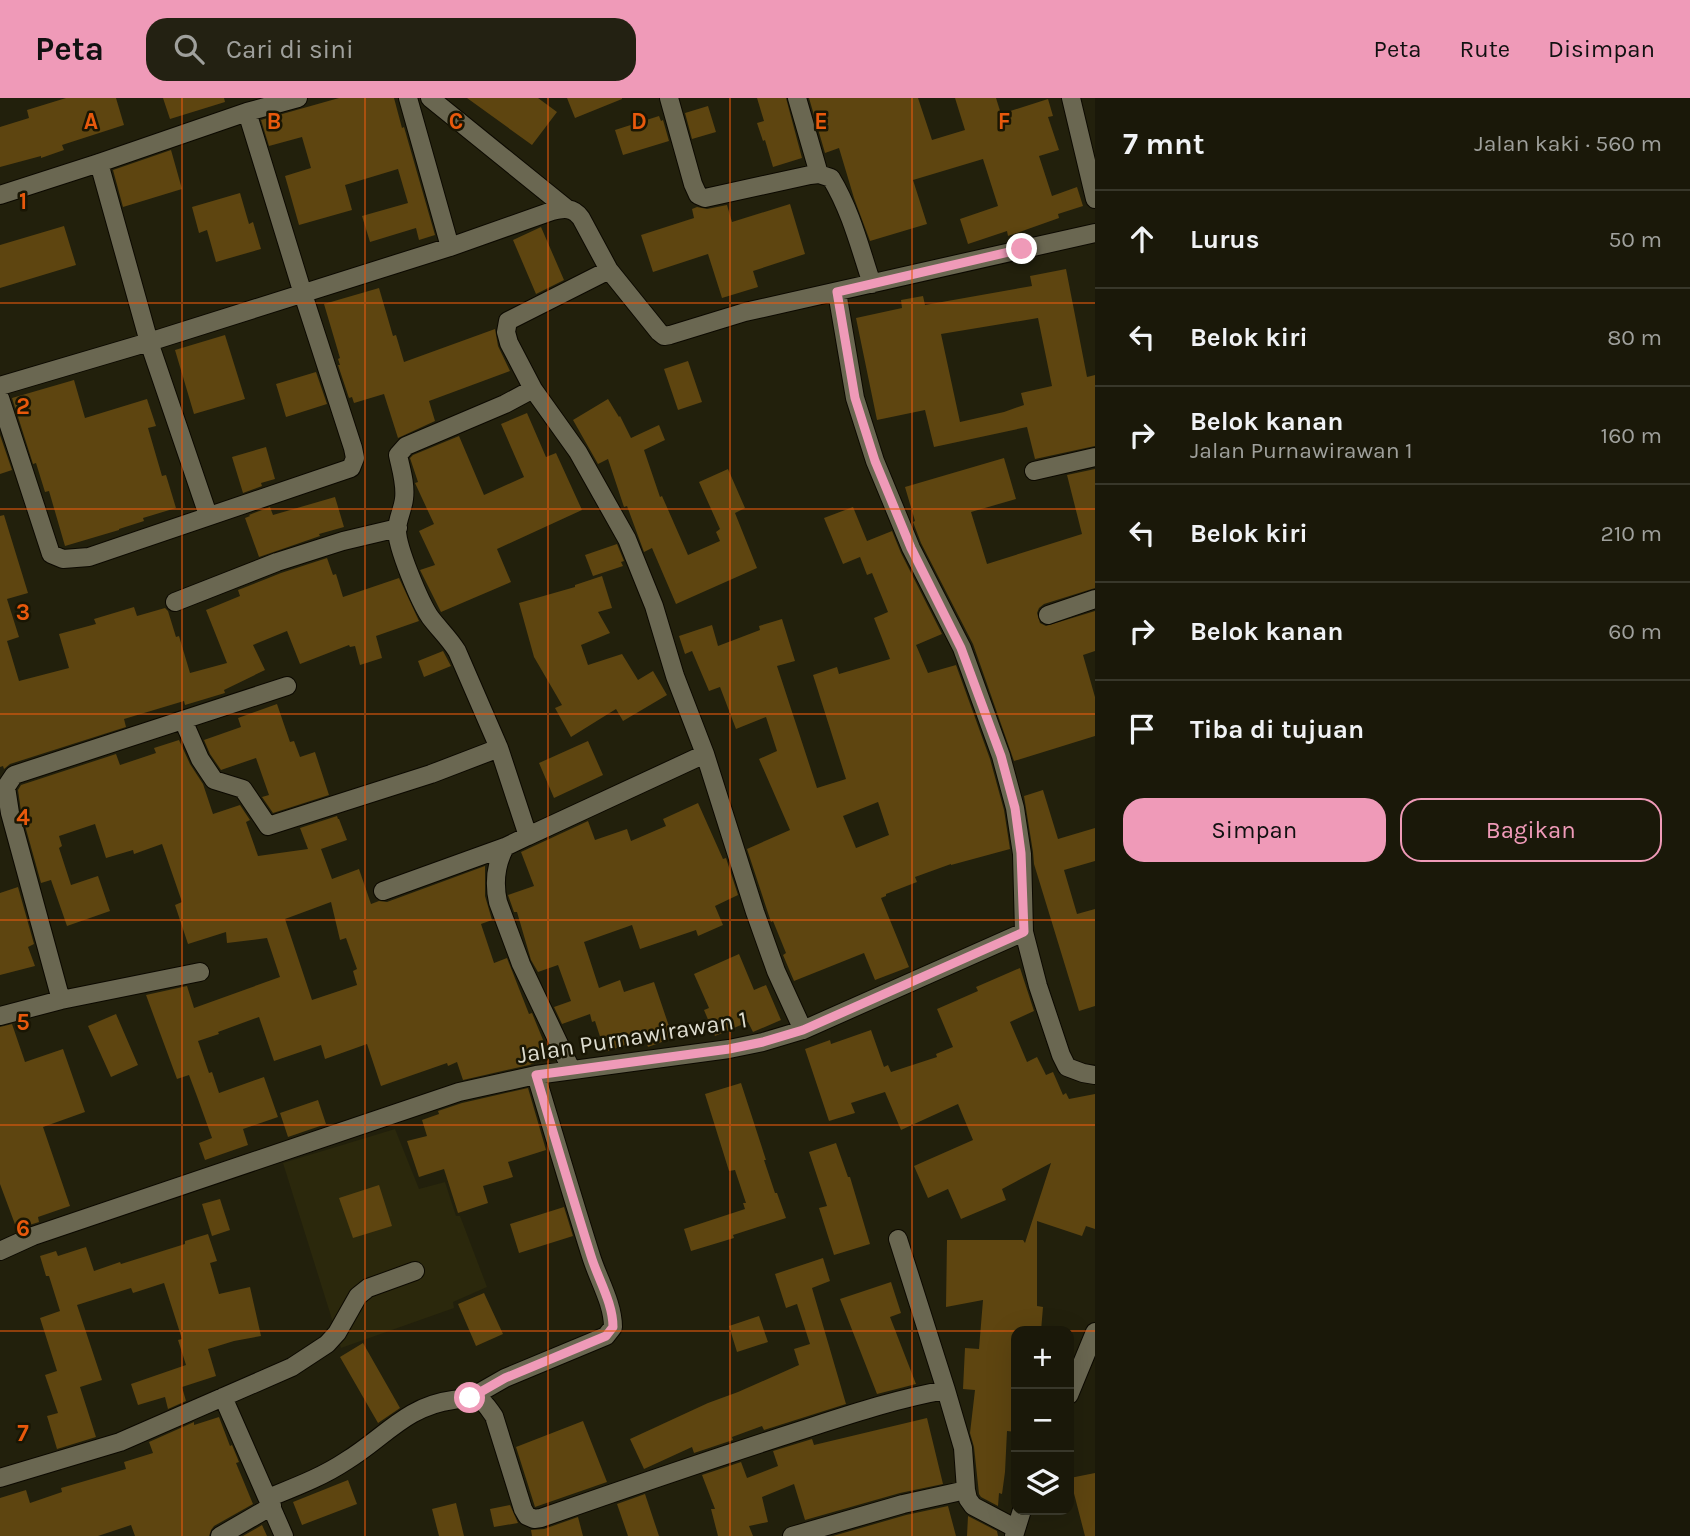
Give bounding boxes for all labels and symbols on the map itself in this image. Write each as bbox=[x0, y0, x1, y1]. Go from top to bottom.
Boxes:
text: A bbox=[84, 108, 98, 135]
text: B bbox=[267, 108, 281, 135]
text: C bbox=[449, 108, 463, 135]
text: D bbox=[631, 108, 647, 135]
text: E bbox=[814, 108, 828, 135]
text: F bbox=[998, 108, 1010, 135]
text: 1 bbox=[19, 188, 27, 215]
route end bbox=[1006, 233, 1037, 264]
text: 2 bbox=[16, 393, 30, 420]
text: 3 bbox=[16, 599, 30, 626]
text: 4 bbox=[16, 804, 30, 831]
street label: Jalan Purnawirawan 1 bbox=[515, 1005, 749, 1069]
text: 5 bbox=[16, 1009, 30, 1036]
text: 6 bbox=[16, 1215, 30, 1242]
route start bbox=[454, 1382, 485, 1413]
text: 7 bbox=[17, 1420, 29, 1447]

